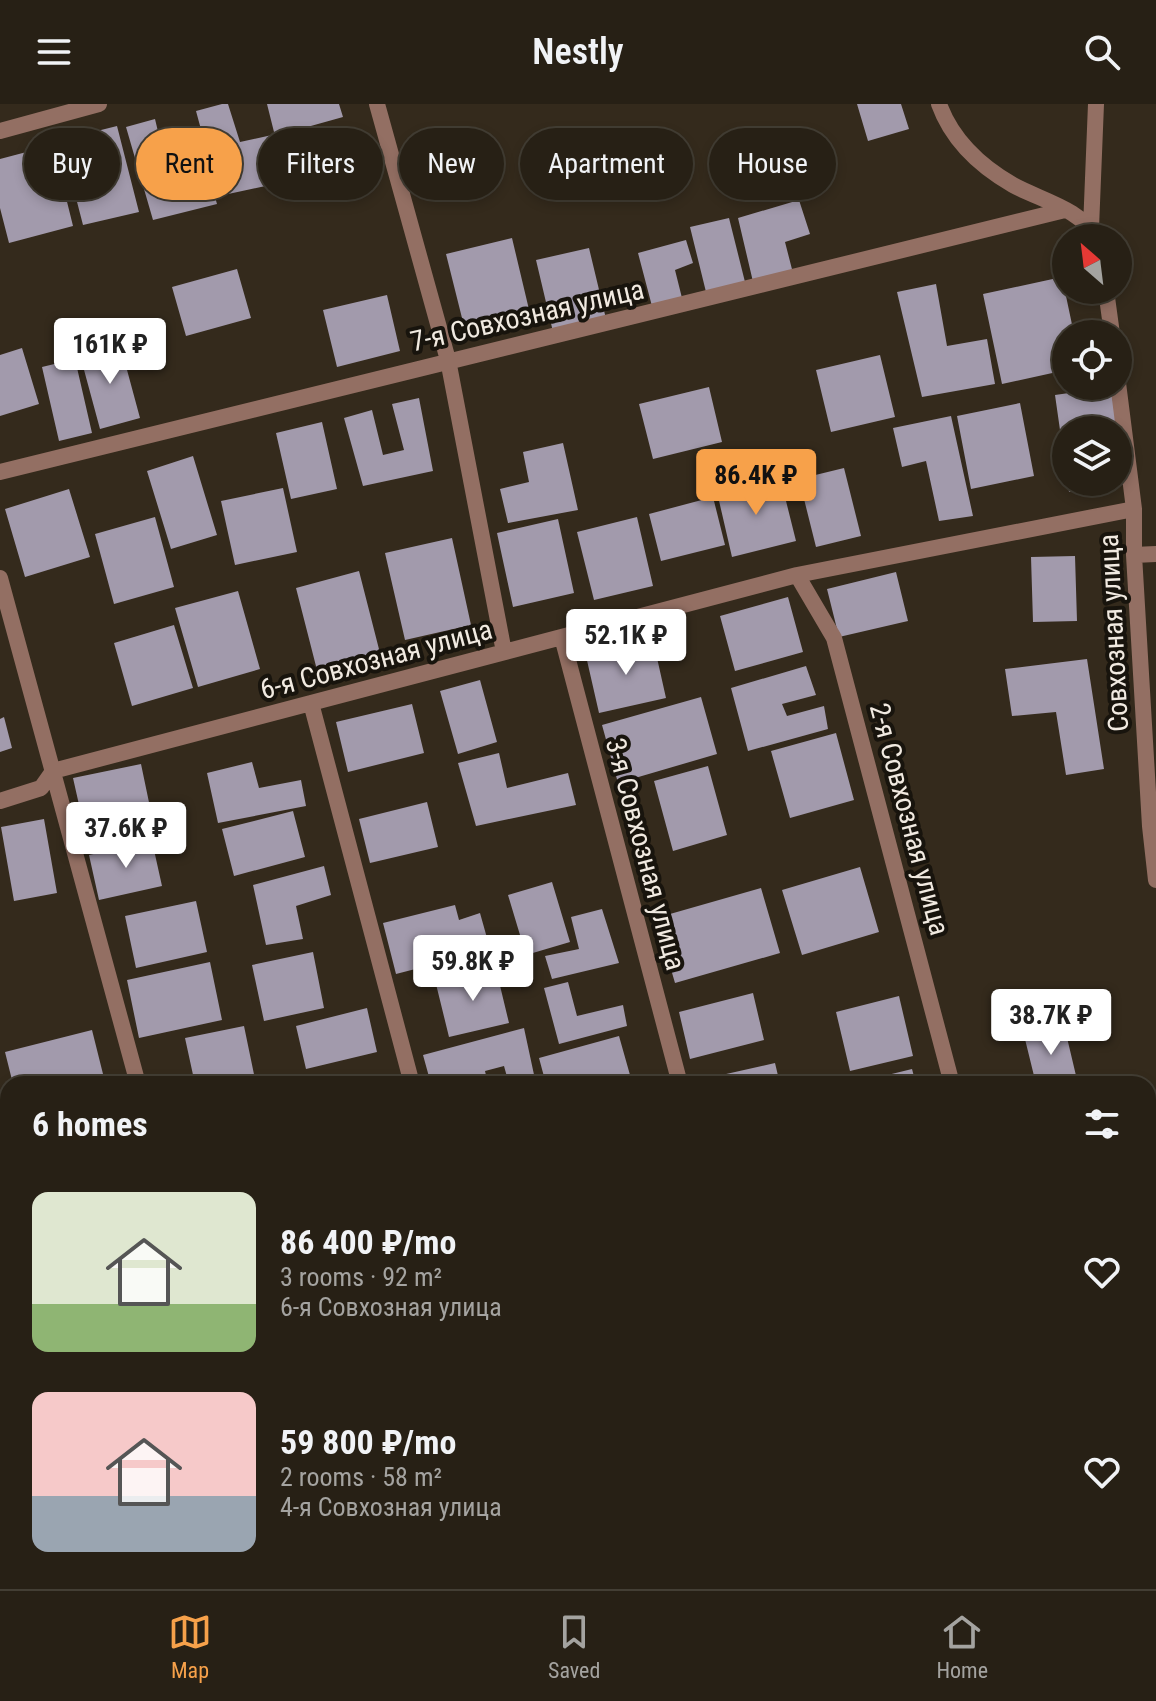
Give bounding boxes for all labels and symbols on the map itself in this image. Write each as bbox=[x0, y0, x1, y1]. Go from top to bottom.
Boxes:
north arrow bbox=[1052, 224, 1132, 304]
street label: 7-я Совхозная улица bbox=[407, 273, 647, 358]
pin: 161K ₽ bbox=[45, 318, 175, 386]
pin: 86.4K ₽ bbox=[682, 449, 830, 517]
street label: Совхозная улица bbox=[1092, 533, 1135, 733]
pin: 52.1K ₽ bbox=[552, 609, 700, 677]
street label: 6-я Совхозная улица bbox=[257, 613, 496, 706]
street label: 2-я Совхозная улица bbox=[863, 700, 956, 939]
street label: 3-я Совхозная улица bbox=[599, 735, 692, 974]
pin: 37.6K ₽ bbox=[52, 802, 200, 870]
pin: 59.8K ₽ bbox=[399, 935, 547, 1003]
pin: 38.7K ₽ bbox=[977, 989, 1125, 1057]

